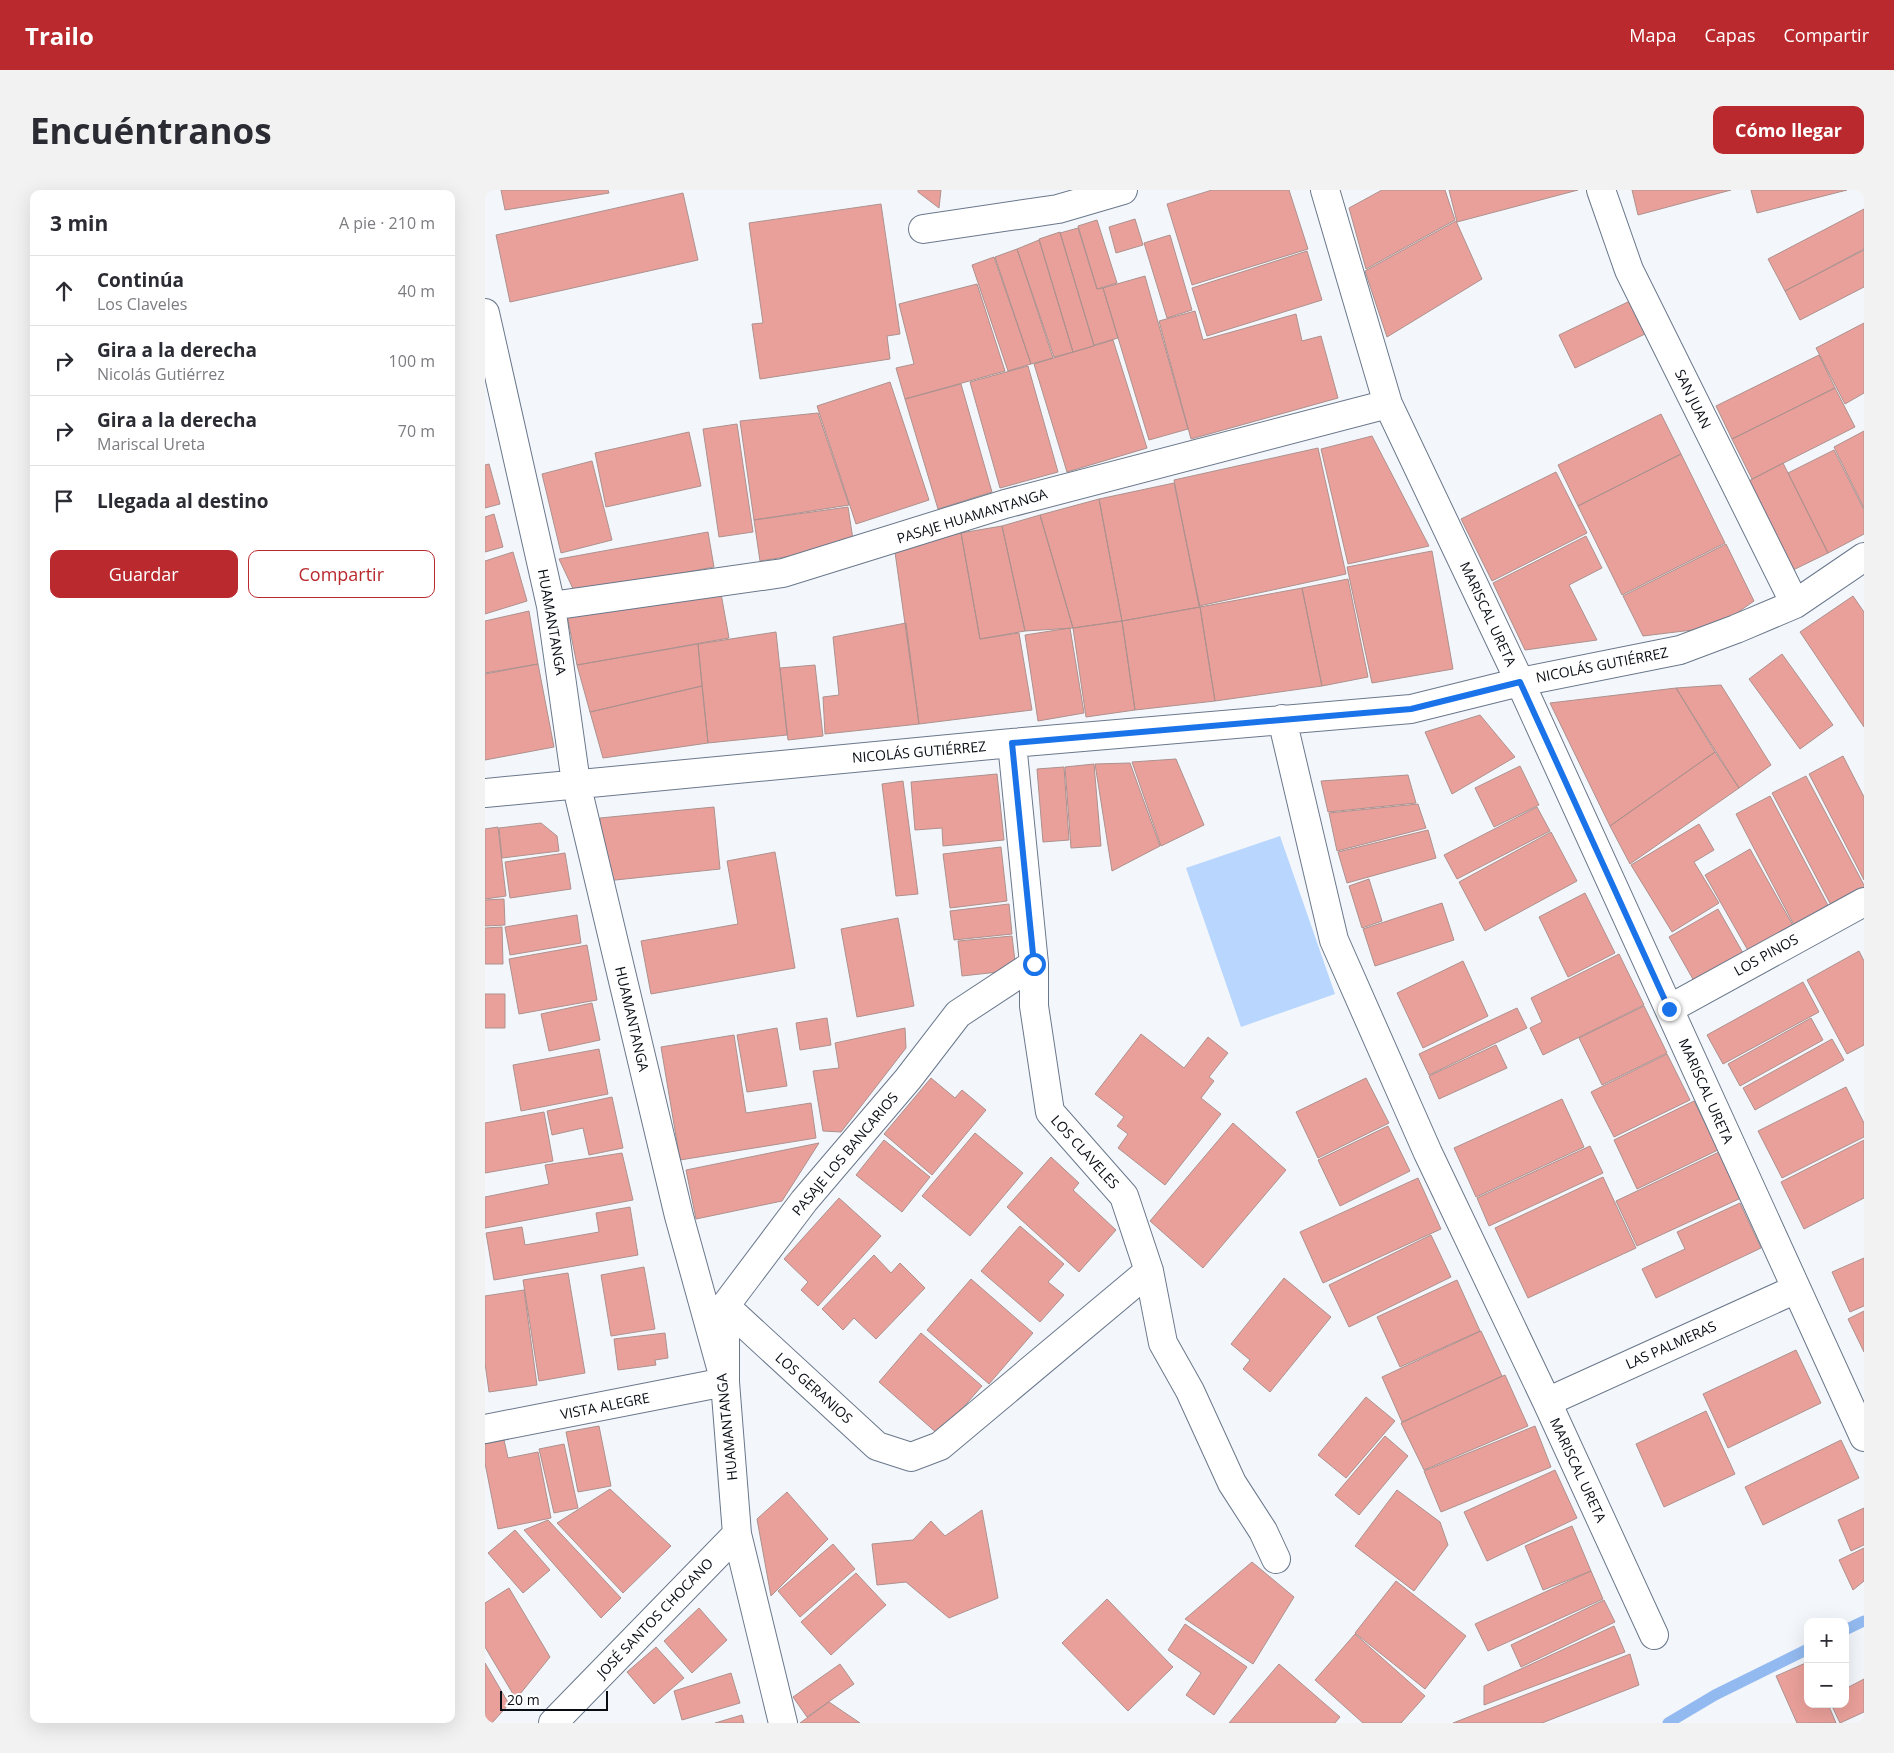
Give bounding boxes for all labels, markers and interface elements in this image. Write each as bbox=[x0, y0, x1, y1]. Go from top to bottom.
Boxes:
text: Trailo bbox=[25, 19, 94, 52]
text: Mapa bbox=[1629, 23, 1677, 47]
text: Capas bbox=[1705, 23, 1755, 47]
text: Compartir bbox=[1783, 23, 1869, 47]
button: Cómo llegar bbox=[1713, 106, 1864, 154]
text: Encuéntranos bbox=[30, 107, 272, 154]
text: 3 min bbox=[50, 209, 108, 237]
text: A pie · 210 m bbox=[339, 212, 435, 234]
text: Continúa bbox=[97, 267, 184, 293]
icon: ahead bbox=[50, 277, 78, 305]
text: 40 m bbox=[398, 280, 435, 302]
text: Los Claveles bbox=[97, 293, 187, 315]
text: Gira a la derecha bbox=[97, 337, 257, 363]
icon: right bbox=[50, 347, 78, 375]
text: 100 m bbox=[389, 350, 435, 372]
text: Nicolás Gutiérrez bbox=[97, 363, 225, 385]
street label: SAN JUAN bbox=[1671, 366, 1716, 432]
text: Gira a la derecha bbox=[97, 407, 257, 433]
icon: right bbox=[50, 417, 78, 445]
text: 70 m bbox=[398, 420, 435, 442]
text: Mariscal Ureta bbox=[97, 433, 205, 455]
street label: PASAJE HUAMANTANGA bbox=[894, 484, 1050, 547]
icon: arrive bbox=[50, 487, 78, 515]
text: Llegada al destino bbox=[97, 488, 269, 514]
button: Guardar bbox=[50, 550, 238, 598]
button: Compartir bbox=[248, 550, 435, 598]
street label: MARISCAL URETA bbox=[1456, 558, 1521, 669]
street label: HUAMANTANGA bbox=[534, 567, 571, 677]
street label: NICOLÁS GUTIÉRREZ bbox=[1534, 642, 1670, 687]
street label: NICOLÁS GUTIÉRREZ bbox=[851, 736, 987, 767]
street label: LOS PINOS bbox=[1730, 929, 1801, 980]
route start bbox=[1023, 953, 1046, 976]
street label: HUAMANTANGA bbox=[611, 964, 654, 1074]
route end bbox=[1658, 998, 1681, 1021]
street label: MARISCAL URETA bbox=[1675, 1035, 1738, 1147]
street label: PASAJE LOS BANCARIOS bbox=[787, 1088, 902, 1219]
street label: LOS CLAVELES bbox=[1047, 1111, 1124, 1193]
street label: LAS PALMERAS bbox=[1622, 1316, 1719, 1373]
street label: LOS GERANIOS bbox=[772, 1348, 857, 1427]
street label: HUAMANTANGA bbox=[711, 1372, 742, 1482]
street label: VISTA ALEGRE bbox=[559, 1388, 651, 1423]
street label: MARISCAL URETA bbox=[1546, 1414, 1611, 1525]
street label: JOSÉ SANTOS CHOCANO bbox=[591, 1553, 717, 1683]
map controls bbox=[1804, 1618, 1849, 1708]
button: + bbox=[1804, 1618, 1849, 1663]
button: − bbox=[1804, 1663, 1849, 1708]
scale bar bbox=[500, 1688, 607, 1711]
text: 20 m bbox=[507, 1690, 540, 1709]

